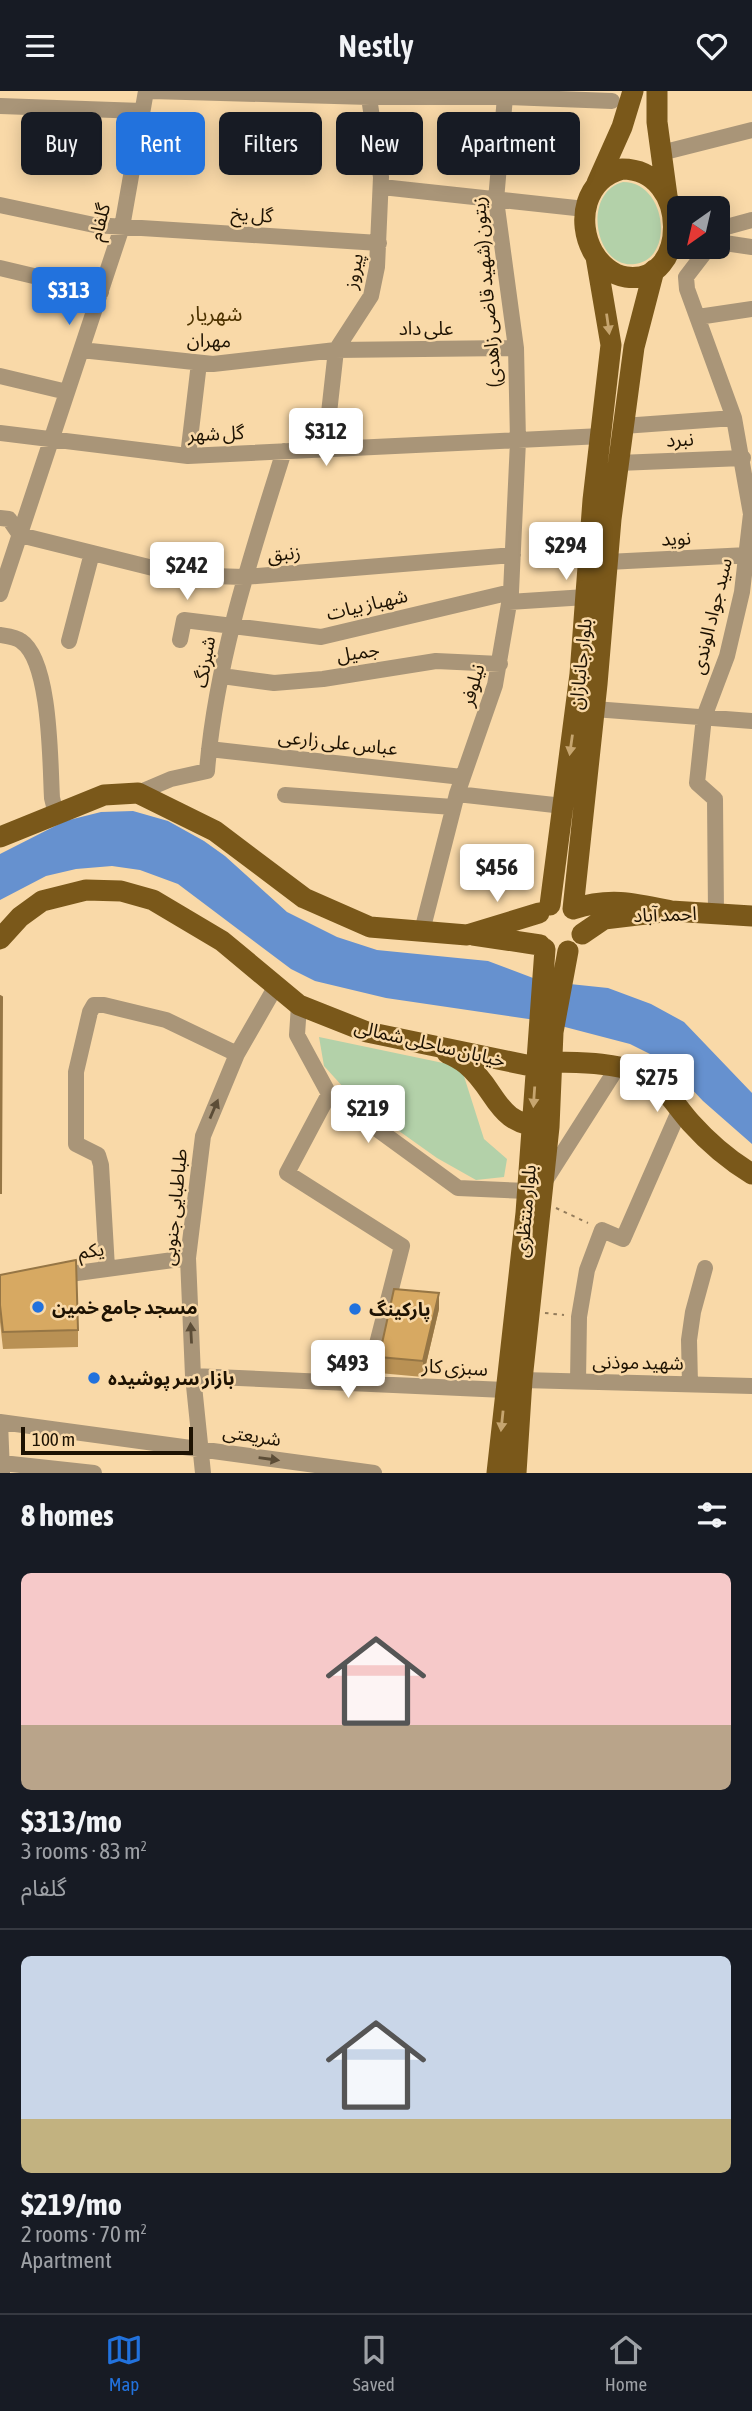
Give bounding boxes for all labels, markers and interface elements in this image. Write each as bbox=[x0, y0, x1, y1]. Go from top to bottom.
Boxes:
icon: menu bbox=[21, 27, 59, 65]
text: Nestly bbox=[338, 27, 414, 64]
icon: heart bbox=[693, 27, 731, 65]
chip: Buy bbox=[21, 112, 102, 175]
chip: Rent bbox=[116, 112, 205, 175]
chip: Filters bbox=[219, 112, 322, 175]
chip: New bbox=[336, 112, 423, 175]
chip: Apartment bbox=[437, 112, 580, 175]
street label: زیتون (شهید قاضی زاهدی) bbox=[467, 196, 506, 388]
north arrow bbox=[667, 196, 730, 259]
map controls bbox=[667, 196, 730, 259]
street label: گلفام bbox=[84, 200, 118, 244]
street label: گل یخ bbox=[230, 202, 275, 231]
street label: پیروز bbox=[339, 251, 369, 292]
pin: $313 bbox=[28, 267, 110, 327]
text: $313 bbox=[48, 277, 90, 303]
district label: شهریار bbox=[187, 301, 242, 326]
one-way arrow bbox=[603, 313, 614, 335]
street label: علی داد bbox=[399, 317, 453, 340]
street label: مهران bbox=[187, 329, 231, 352]
pin: $312 bbox=[285, 409, 367, 468]
text: $312 bbox=[305, 418, 347, 444]
street label: گل شهر bbox=[186, 421, 246, 446]
street label: نبرد bbox=[666, 427, 694, 452]
pin: $294 bbox=[525, 523, 607, 582]
street label: نوید bbox=[661, 526, 692, 551]
text: $294 bbox=[545, 532, 587, 558]
street label: زنبق bbox=[266, 541, 302, 566]
pin: $242 bbox=[146, 543, 228, 602]
text: $242 bbox=[166, 552, 208, 578]
street label: سید جواد الوندی bbox=[686, 556, 737, 677]
street label: شهباز بیات bbox=[324, 584, 410, 625]
street label: بلوار جانبازان bbox=[564, 617, 597, 711]
street label: شبرنگ bbox=[189, 634, 220, 690]
street label: جمیل bbox=[335, 638, 381, 667]
street label: نیلوفر bbox=[455, 661, 489, 710]
street label: عباس علی زارعی bbox=[277, 725, 399, 760]
one-way arrow bbox=[565, 734, 576, 756]
pin: $456 bbox=[456, 845, 538, 904]
text: $456 bbox=[476, 854, 518, 880]
street label: احمد آباد bbox=[633, 902, 697, 926]
street label: خیابان ساحلی شمالی bbox=[352, 1015, 508, 1072]
pin: $275 bbox=[616, 1055, 698, 1114]
text: $275 bbox=[636, 1064, 678, 1090]
pin: $219 bbox=[327, 1086, 409, 1145]
one-way arrow bbox=[528, 1087, 539, 1109]
text: $219 bbox=[347, 1095, 389, 1121]
one-way arrow bbox=[209, 1098, 220, 1119]
street label: طباطبایی جنوبی bbox=[157, 1147, 192, 1267]
street label: بلوار منتظری bbox=[510, 1164, 541, 1258]
street label: یکم bbox=[77, 1237, 106, 1267]
place label: مسجد جامع خمین bbox=[52, 1296, 198, 1322]
place label: پارکینگ bbox=[369, 1298, 431, 1322]
marker: مسجد جامع خمین bbox=[30, 1299, 46, 1315]
marker: پارکینگ bbox=[347, 1301, 363, 1317]
one-way arrow bbox=[185, 1322, 196, 1344]
pin: $493 bbox=[307, 1341, 389, 1400]
text: $493 bbox=[327, 1350, 369, 1376]
street label: شهید موذنی bbox=[592, 1350, 684, 1375]
street label: سبزی کار bbox=[420, 1354, 489, 1381]
place label: بازار سر پوشیده bbox=[108, 1367, 235, 1391]
marker: بازار سر پوشیده bbox=[86, 1370, 102, 1386]
one-way arrow bbox=[496, 1410, 507, 1432]
street label: شریعتی bbox=[221, 1420, 283, 1451]
scale bar bbox=[21, 1424, 192, 1456]
text: 100 m bbox=[32, 1428, 75, 1450]
one-way arrow bbox=[258, 1453, 280, 1464]
icon: filters bbox=[693, 1496, 731, 1534]
text: 8 homes bbox=[21, 1498, 114, 1532]
icon: home bbox=[313, 1618, 439, 1744]
text: $313/mo bbox=[21, 1804, 122, 1838]
text: 3 rooms · 83 m² bbox=[21, 1838, 147, 1864]
text: گلفام bbox=[21, 1875, 67, 1901]
icon: home bbox=[313, 2002, 439, 2128]
text: $219/mo bbox=[21, 2187, 122, 2221]
text: 2 rooms · 70 m² bbox=[21, 2221, 147, 2247]
text: Apartment bbox=[21, 2247, 112, 2273]
tab: Map bbox=[105, 2331, 143, 2395]
tab: Saved bbox=[353, 2331, 395, 2395]
tab: Home bbox=[605, 2331, 647, 2395]

